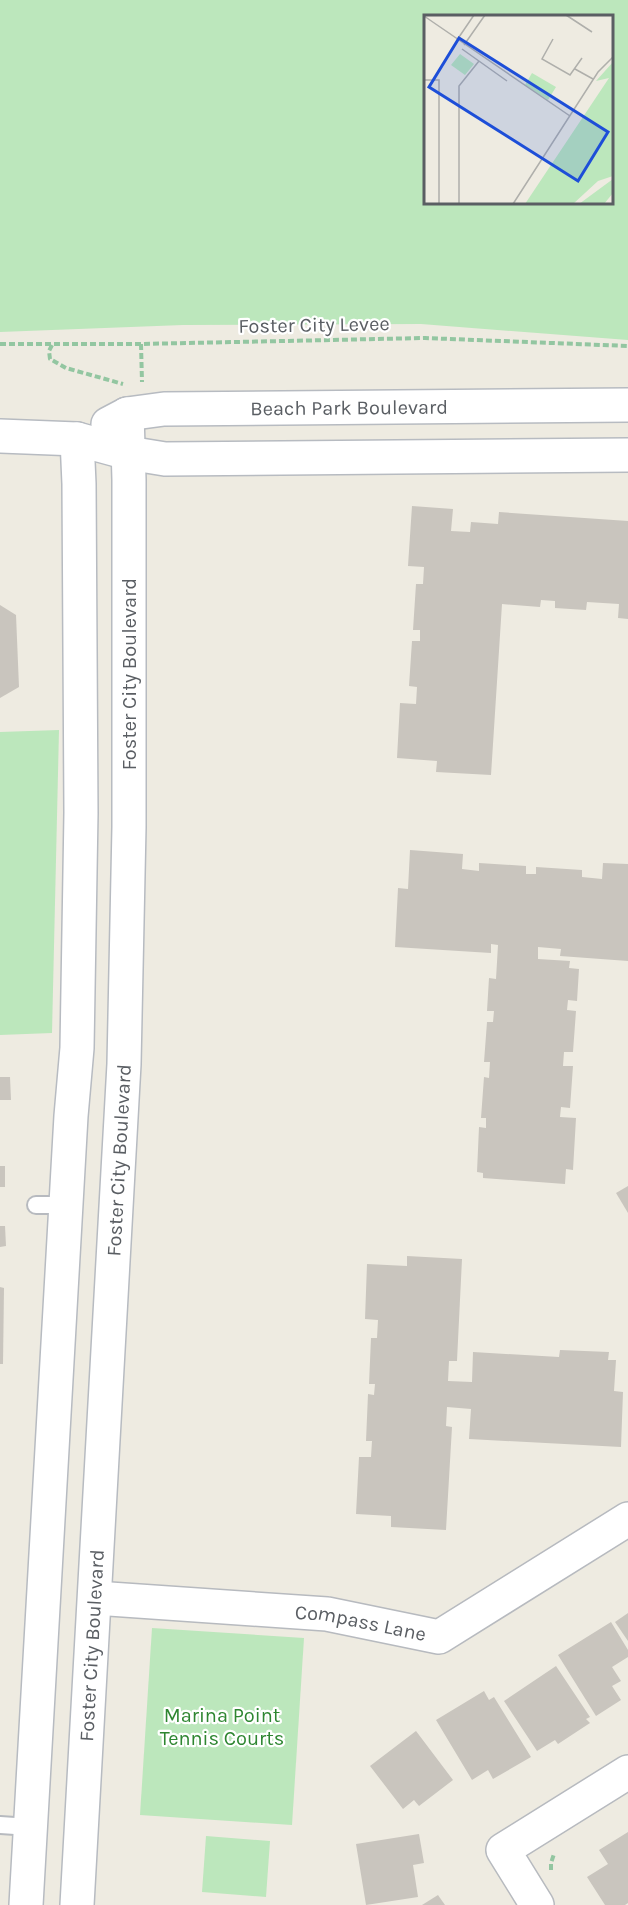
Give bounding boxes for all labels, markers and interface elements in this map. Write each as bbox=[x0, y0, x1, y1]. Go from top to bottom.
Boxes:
inset map bbox=[424, 15, 613, 204]
street label: Foster City Levee bbox=[238, 312, 390, 338]
street label: Beach Park Boulevard bbox=[250, 395, 448, 420]
street label: Foster City Boulevard bbox=[118, 578, 141, 770]
street label: Foster City Boulevard bbox=[102, 1063, 135, 1257]
street label: Foster City Boulevard bbox=[75, 1549, 108, 1742]
street label: Compass Lane bbox=[294, 1600, 428, 1646]
park label: Marina Point Tennis Courts bbox=[160, 1704, 284, 1750]

